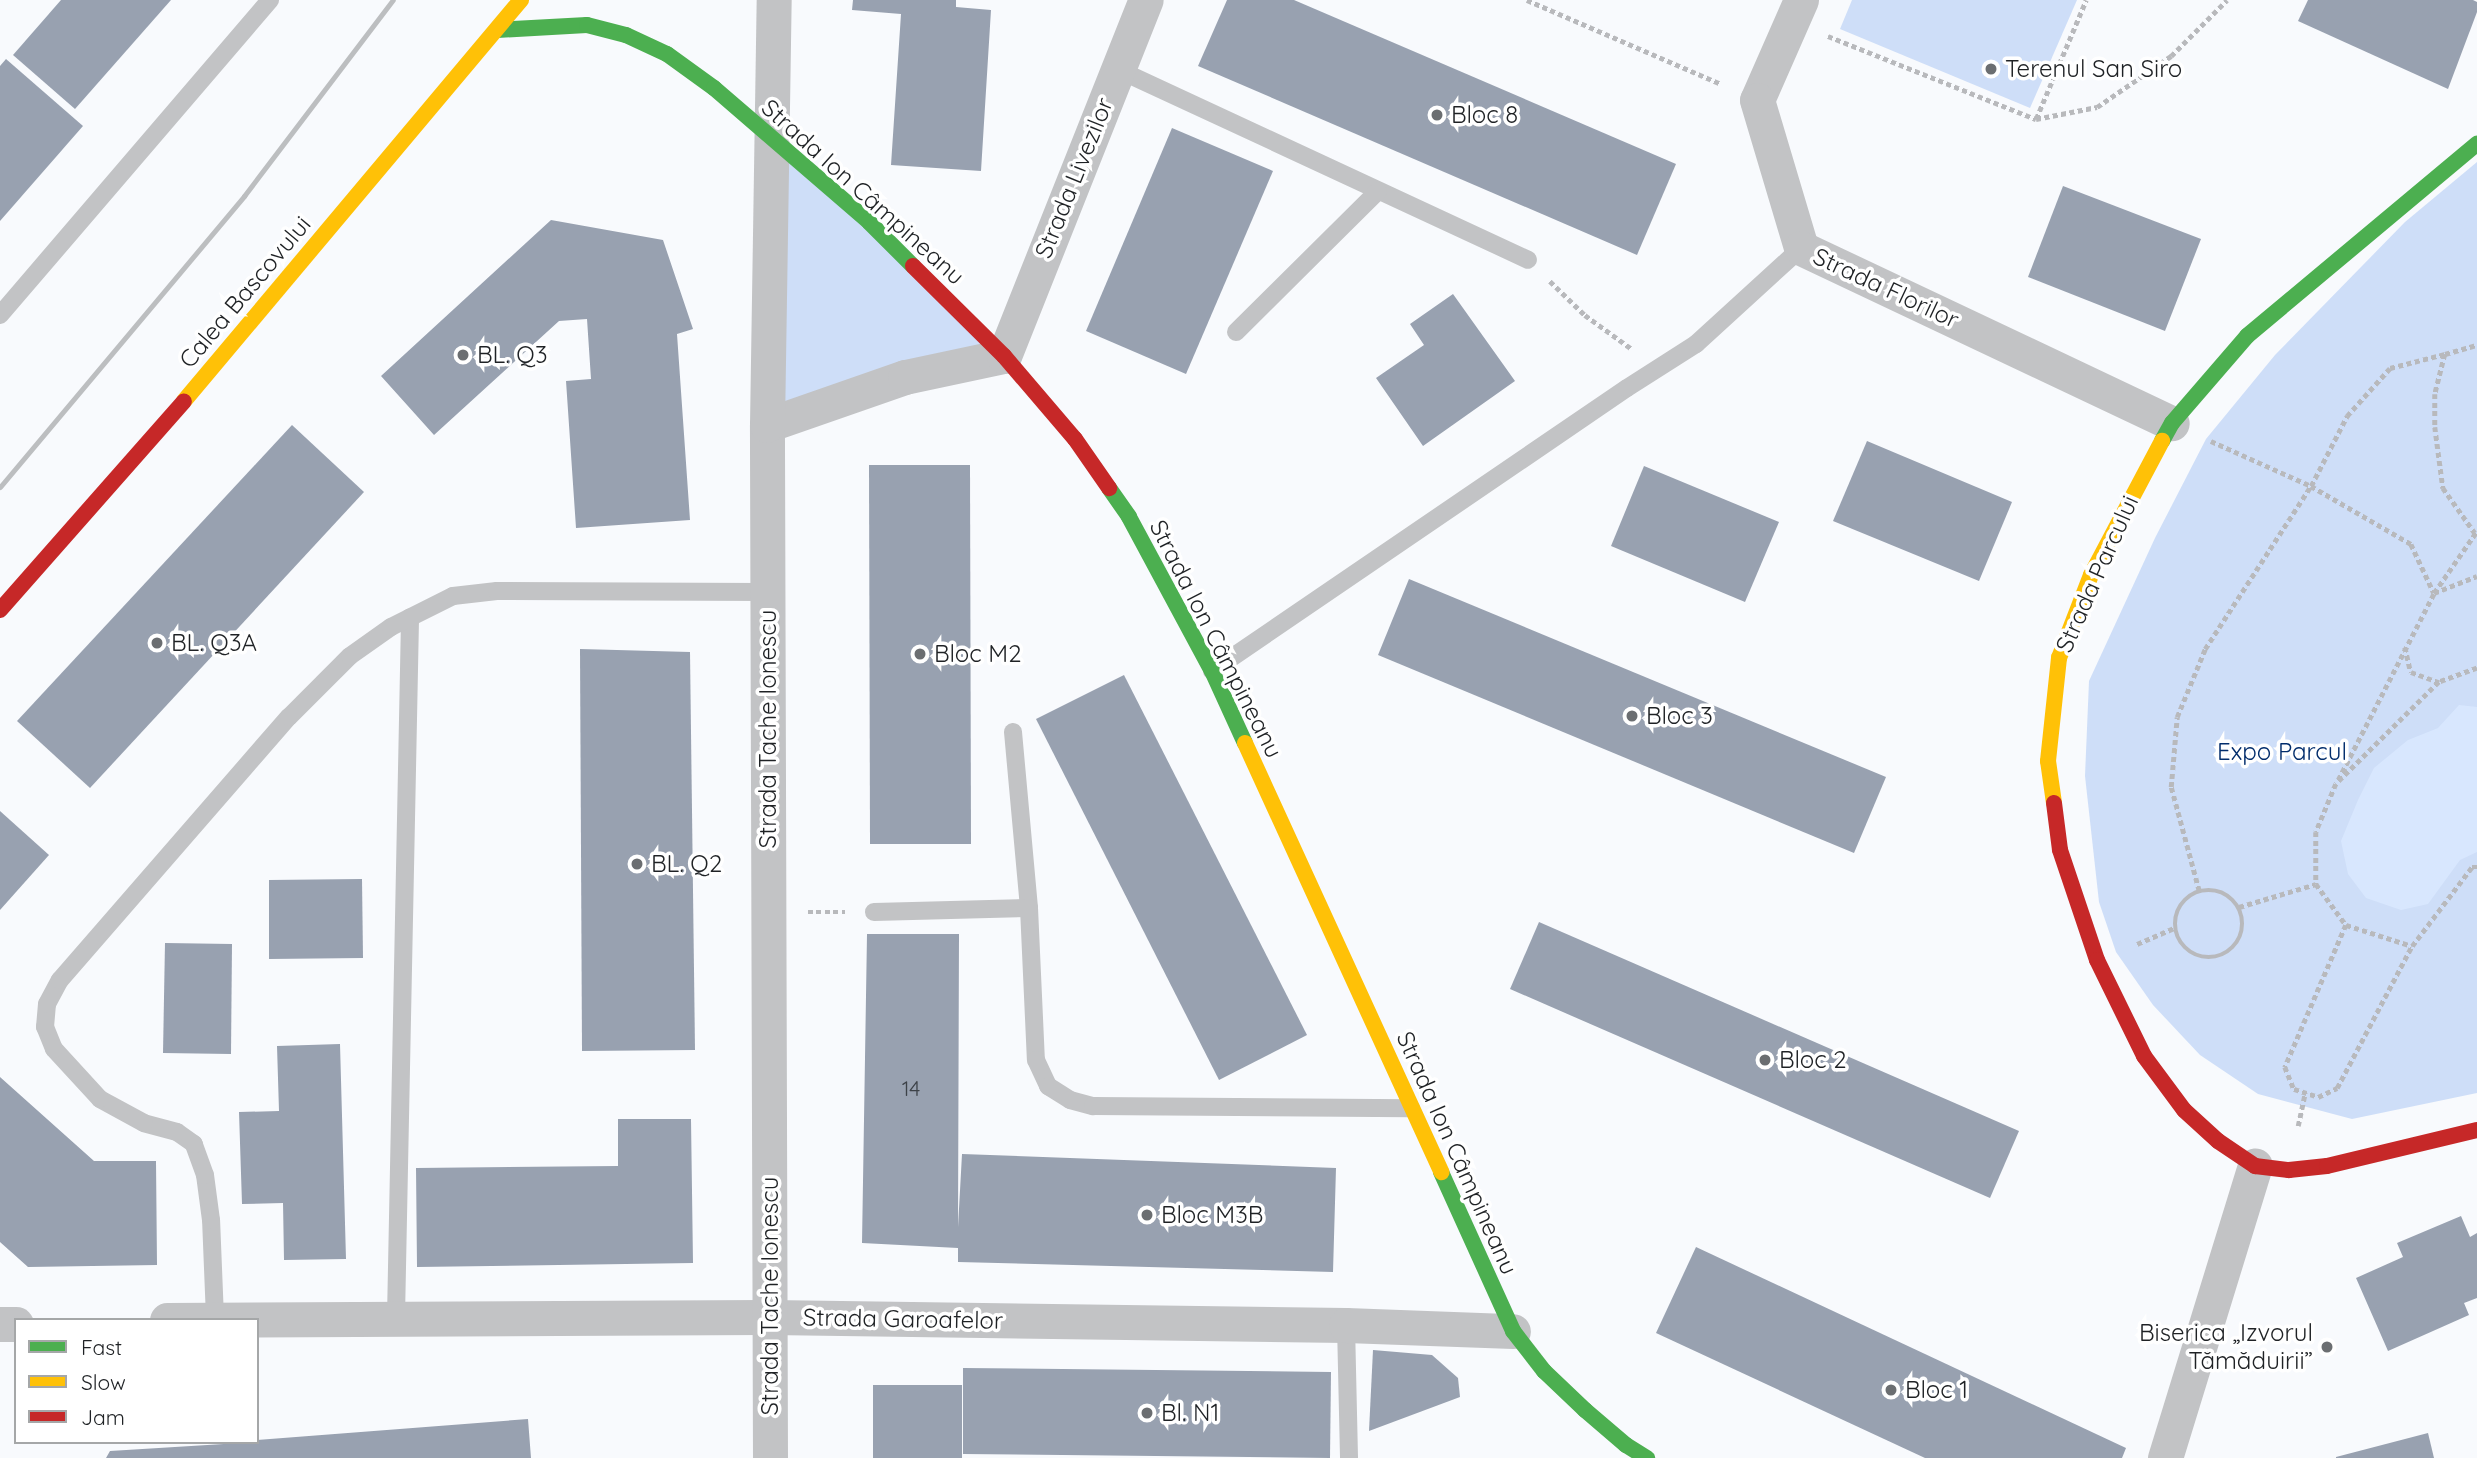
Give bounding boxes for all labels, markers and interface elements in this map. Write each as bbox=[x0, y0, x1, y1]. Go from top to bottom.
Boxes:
place label: Terenul San Siro bbox=[2005, 55, 2182, 83]
marker: Terenul San Siro bbox=[1983, 61, 1999, 77]
street label: Strada Ion Câmpineanu bbox=[756, 93, 970, 291]
street label: Strada Livezilor bbox=[1029, 94, 1119, 262]
place label: Bloc 8 bbox=[1451, 101, 1518, 129]
marker: Bloc 8 bbox=[1429, 107, 1445, 123]
street label: Calea Bascovului bbox=[173, 210, 317, 374]
street label: Strada Florilor bbox=[1809, 242, 1963, 334]
place label: BL. Q3 bbox=[477, 341, 547, 369]
marker: BL. Q3 bbox=[455, 347, 471, 363]
street label: Strada Parcului bbox=[2050, 491, 2144, 657]
street label: Strada Ion Câmpineanu bbox=[1143, 515, 1289, 763]
street label: Strada Tache Ionescu bbox=[754, 610, 782, 848]
place label: BL. Q3A bbox=[171, 629, 257, 657]
marker: BL. Q3A bbox=[149, 635, 165, 651]
place label: Bloc M2 bbox=[934, 640, 1021, 668]
marker: Bloc M2 bbox=[912, 646, 928, 662]
place label: Bloc 3 bbox=[1646, 702, 1713, 730]
marker: Bloc 3 bbox=[1624, 708, 1640, 724]
park label: Expo Parcul bbox=[2217, 738, 2347, 766]
place label: BL. Q2 bbox=[651, 850, 722, 878]
marker: BL. Q2 bbox=[629, 856, 645, 872]
street label: Strada Ion Câmpineanu bbox=[1390, 1027, 1524, 1279]
place label: Bloc 2 bbox=[1779, 1046, 1847, 1074]
marker: Bloc 2 bbox=[1757, 1052, 1773, 1068]
house number: 14 bbox=[902, 1075, 920, 1101]
street label: Strada Tache Ionescu bbox=[756, 1177, 784, 1415]
place label: Bloc M3B bbox=[1161, 1201, 1263, 1229]
marker: Bloc M3B bbox=[1139, 1207, 1155, 1223]
street label: Strada Garoafelor bbox=[803, 1303, 1003, 1335]
legend bbox=[14, 1318, 259, 1444]
place label: Biserica „Izvorul Tămăduirii” bbox=[2139, 1319, 2313, 1375]
text: Fast bbox=[81, 1334, 122, 1360]
marker: Biserica „Izvorul Tămăduirii” bbox=[2319, 1339, 2335, 1355]
text: Slow bbox=[81, 1369, 126, 1395]
place label: Bloc 1 bbox=[1905, 1376, 1968, 1404]
marker: Bloc 1 bbox=[1883, 1382, 1899, 1398]
place label: Bl. N1 bbox=[1161, 1399, 1219, 1427]
text: Jam bbox=[81, 1404, 125, 1430]
marker: Bl. N1 bbox=[1139, 1405, 1155, 1421]

